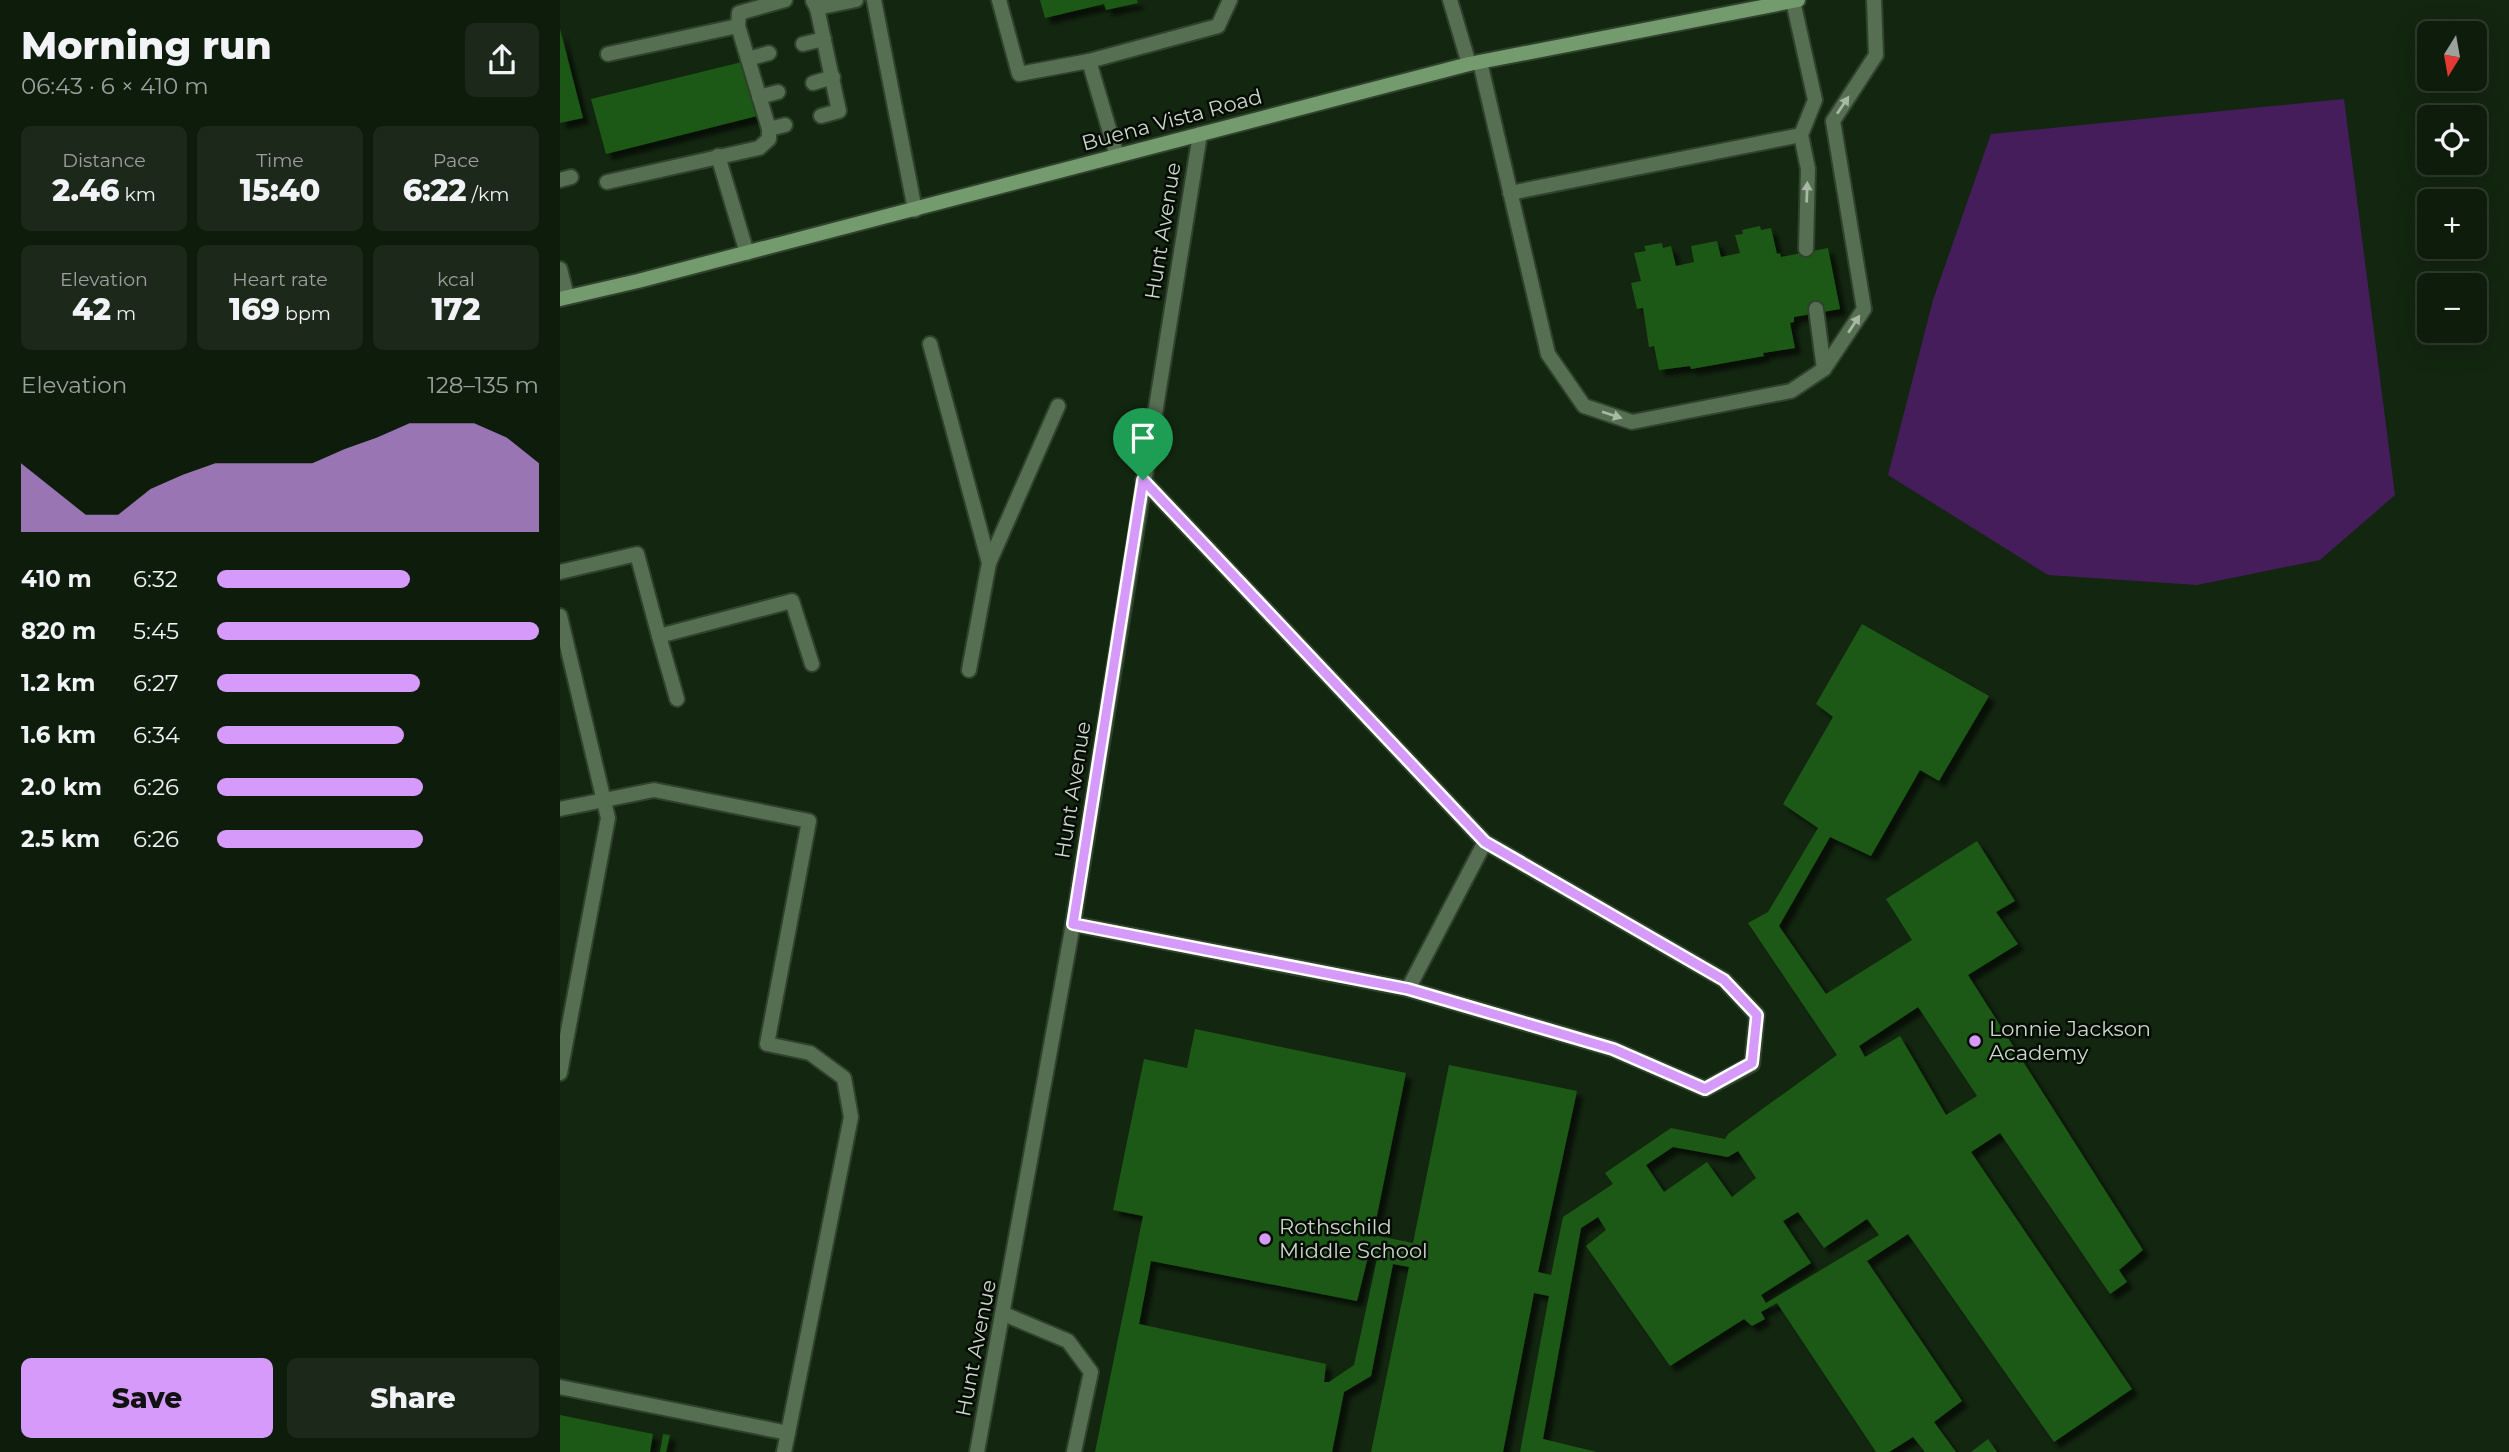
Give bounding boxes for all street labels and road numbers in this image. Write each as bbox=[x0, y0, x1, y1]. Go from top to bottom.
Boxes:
street label: Buena Vista Road bbox=[1079, 83, 1265, 156]
street label: Hunt Avenue bbox=[1139, 160, 1186, 301]
street label: Hunt Avenue bbox=[1049, 719, 1096, 860]
street label: Hunt Avenue bbox=[950, 1277, 1001, 1418]

